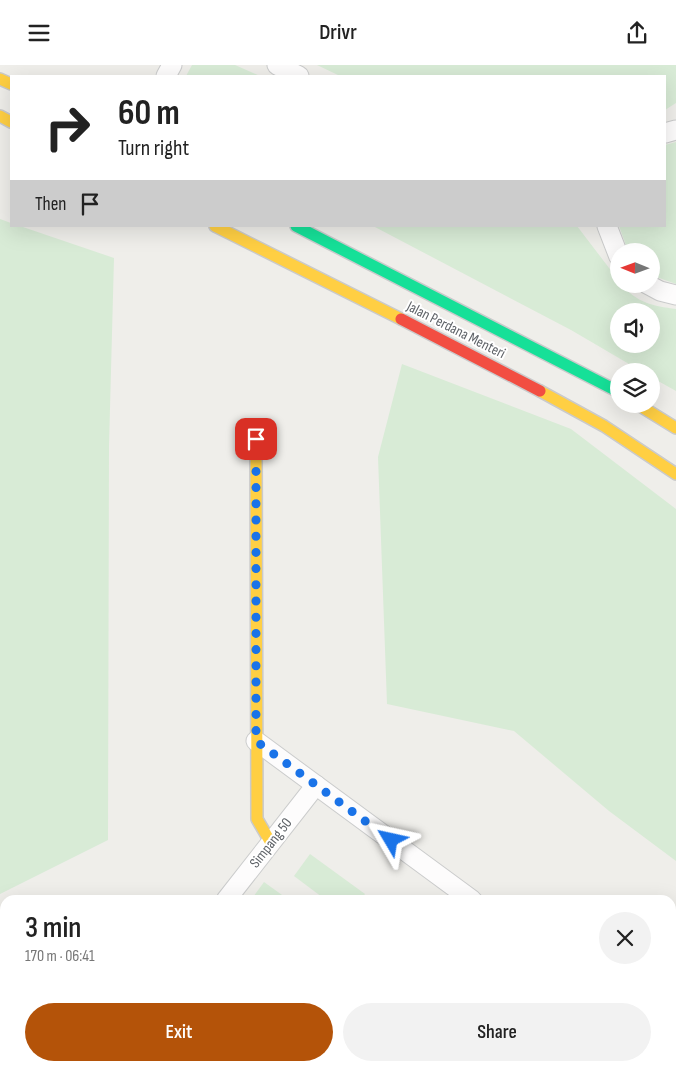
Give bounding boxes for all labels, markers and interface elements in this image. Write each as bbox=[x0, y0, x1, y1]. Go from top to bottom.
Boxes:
icon: menu bbox=[25, 19, 53, 47]
text: Drivr bbox=[319, 19, 357, 46]
icon: share bbox=[623, 19, 651, 47]
text: 60 m bbox=[118, 92, 180, 135]
icon: right bbox=[35, 95, 100, 160]
text: Turn right bbox=[118, 135, 189, 162]
icon: arrive bbox=[76, 190, 104, 218]
text: Then bbox=[35, 193, 66, 216]
north arrow bbox=[610, 243, 660, 293]
map controls bbox=[610, 243, 660, 413]
street label: Jalan Perdana Menteri bbox=[403, 296, 509, 363]
button: sound bbox=[610, 303, 660, 353]
button: layers bbox=[610, 363, 660, 413]
pin bbox=[235, 418, 277, 460]
icon: arrive bbox=[242, 425, 270, 453]
position arrow bbox=[364, 813, 416, 865]
street label: Simpang 50 bbox=[246, 814, 296, 872]
text: 3 min bbox=[25, 910, 81, 946]
button: close bbox=[599, 912, 651, 964]
text: 170 m · 06:41 bbox=[25, 947, 95, 966]
button: Exit bbox=[25, 1003, 333, 1061]
button: Share bbox=[343, 1003, 651, 1061]

